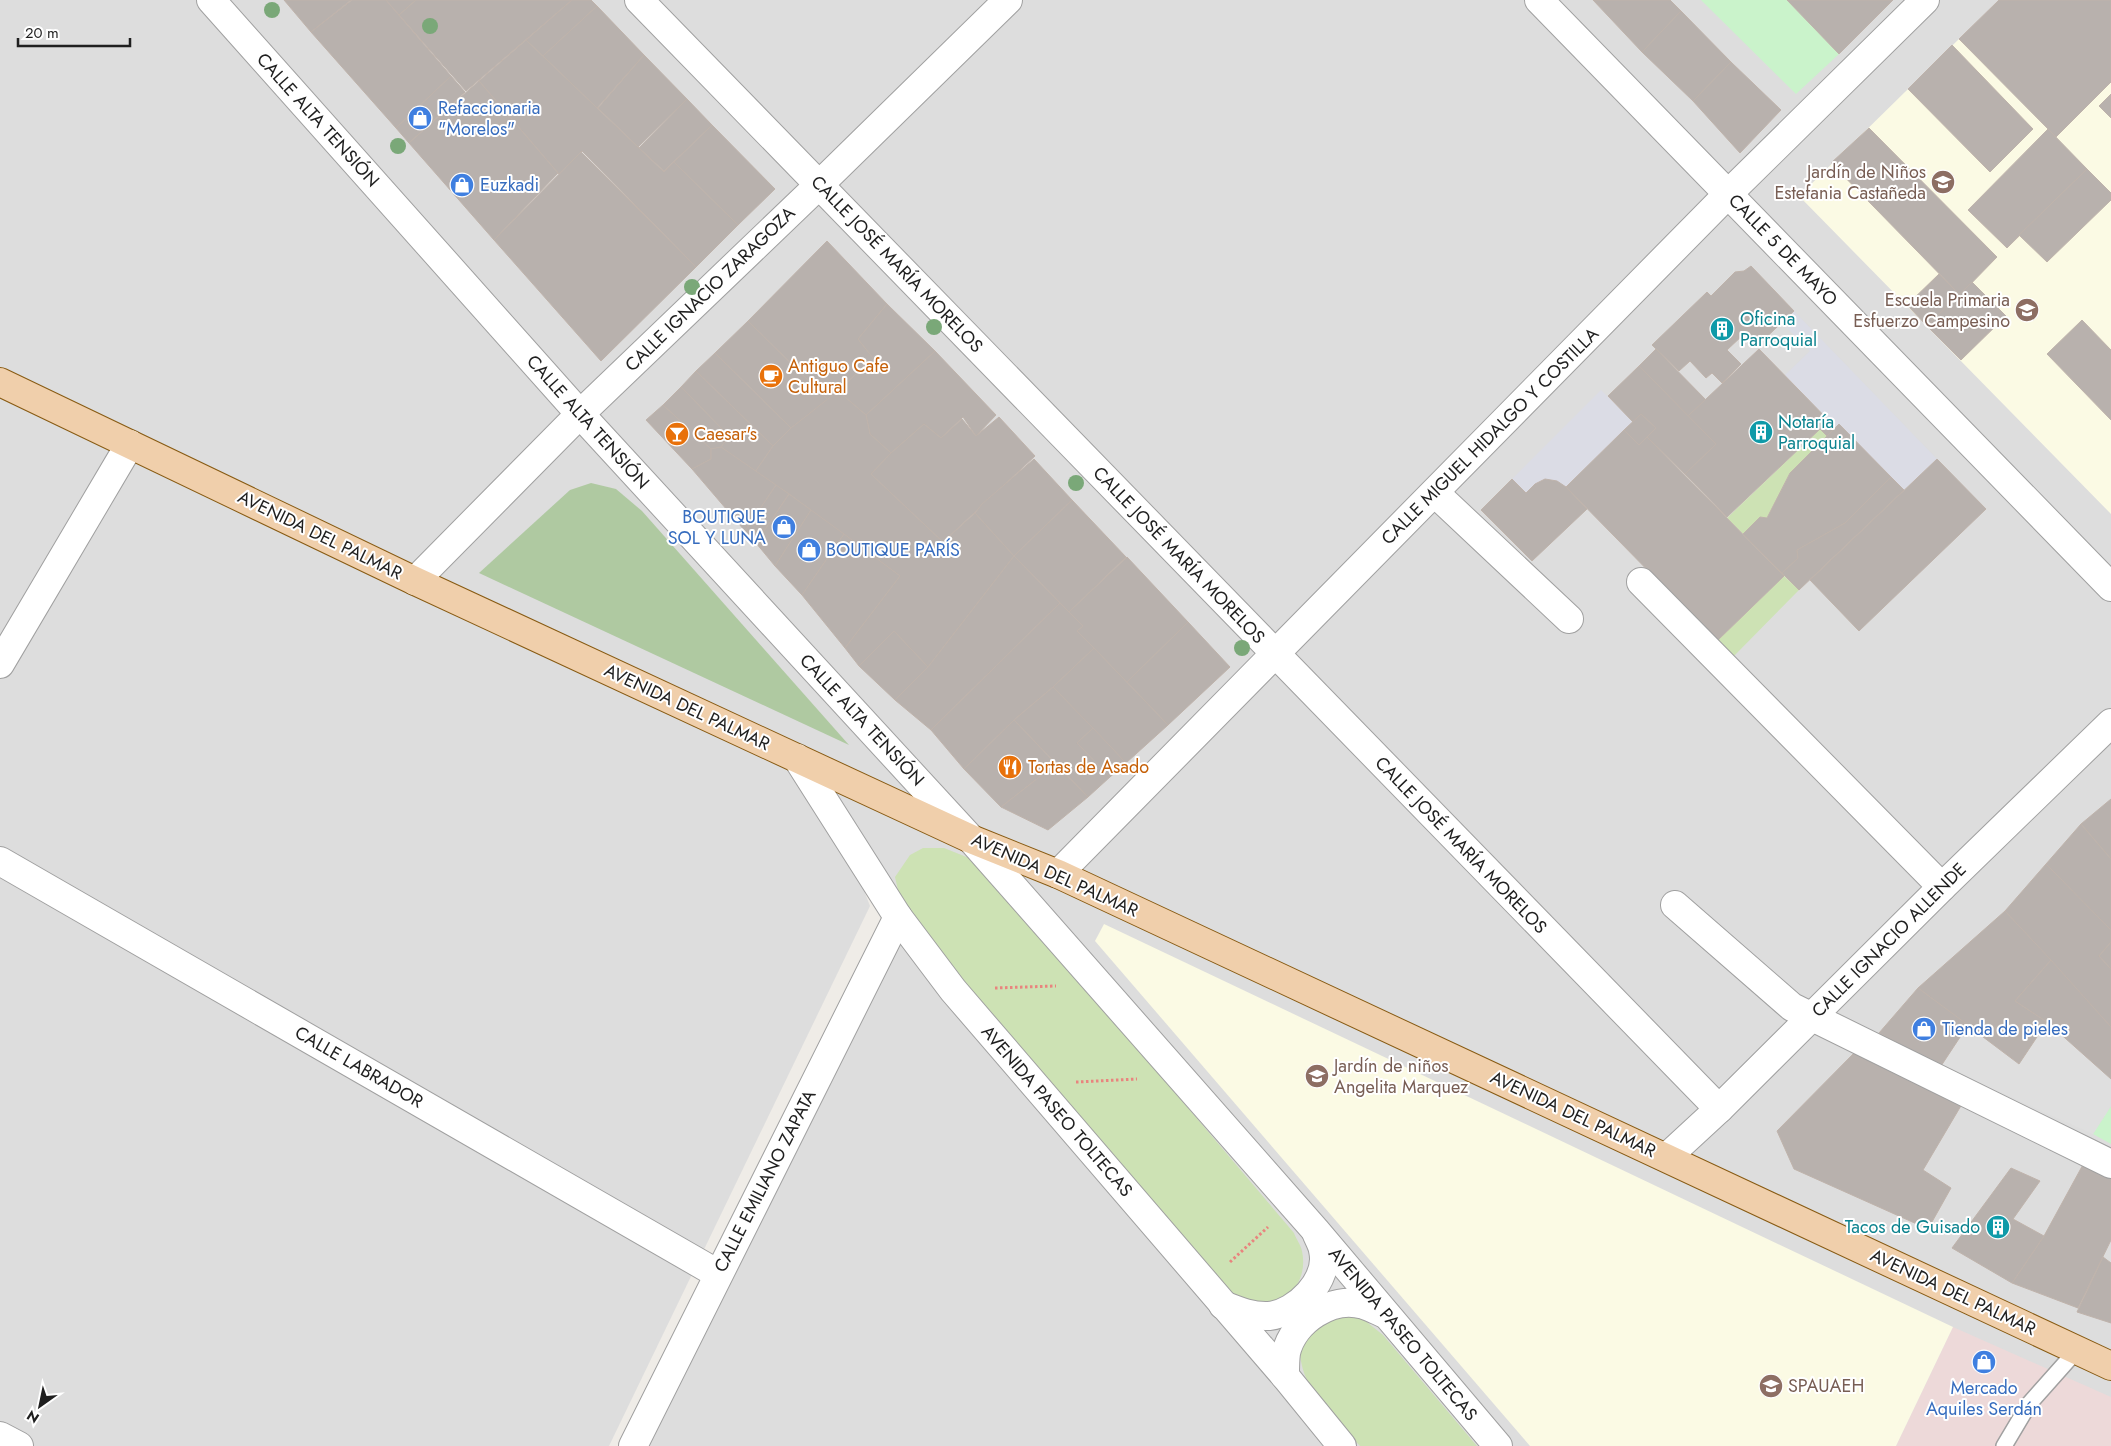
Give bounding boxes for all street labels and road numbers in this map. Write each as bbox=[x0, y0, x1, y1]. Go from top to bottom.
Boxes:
street label: CALLE ALTA TENSIÓN bbox=[251, 47, 385, 193]
street label: CALLE JOSÉ MARÍA MORELOS bbox=[805, 169, 989, 359]
street label: CALLE 5 DE MAYO bbox=[1723, 188, 1843, 312]
street label: CALLE IGNACIO ZARAGOZA bbox=[619, 200, 801, 378]
street label: CALLE MIGUEL HIDALGO Y COSTILLA bbox=[1375, 321, 1605, 551]
street label: CALLE ALTA TENSIÓN bbox=[521, 349, 655, 495]
street label: CALLE JOSÉ MARÍA MORELOS bbox=[1087, 460, 1271, 650]
street label: AVENIDA DEL PALMAR bbox=[233, 484, 407, 586]
street label: CALLE ALTA TENSIÓN bbox=[794, 648, 930, 792]
street label: AVENIDA DEL PALMAR bbox=[600, 657, 774, 757]
street label: CALLE JOSÉ MARÍA MORELOS bbox=[1369, 750, 1553, 940]
street label: AVENIDA DEL PALMAR bbox=[968, 827, 1142, 923]
street label: CALLE IGNACIO ALLENDE bbox=[1806, 857, 1972, 1023]
street label: CALLE LABRADOR bbox=[290, 1020, 428, 1114]
street label: AVENIDA PASEO TOLTECAS bbox=[975, 1020, 1139, 1203]
street label: AVENIDA DEL PALMAR bbox=[1486, 1064, 1660, 1164]
street label: CALLE EMILIANO ZAPATA bbox=[708, 1085, 822, 1277]
street label: AVENIDA PASEO TOLTECAS bbox=[1322, 1242, 1484, 1427]
street label: AVENIDA DEL PALMAR bbox=[1866, 1242, 2040, 1342]

